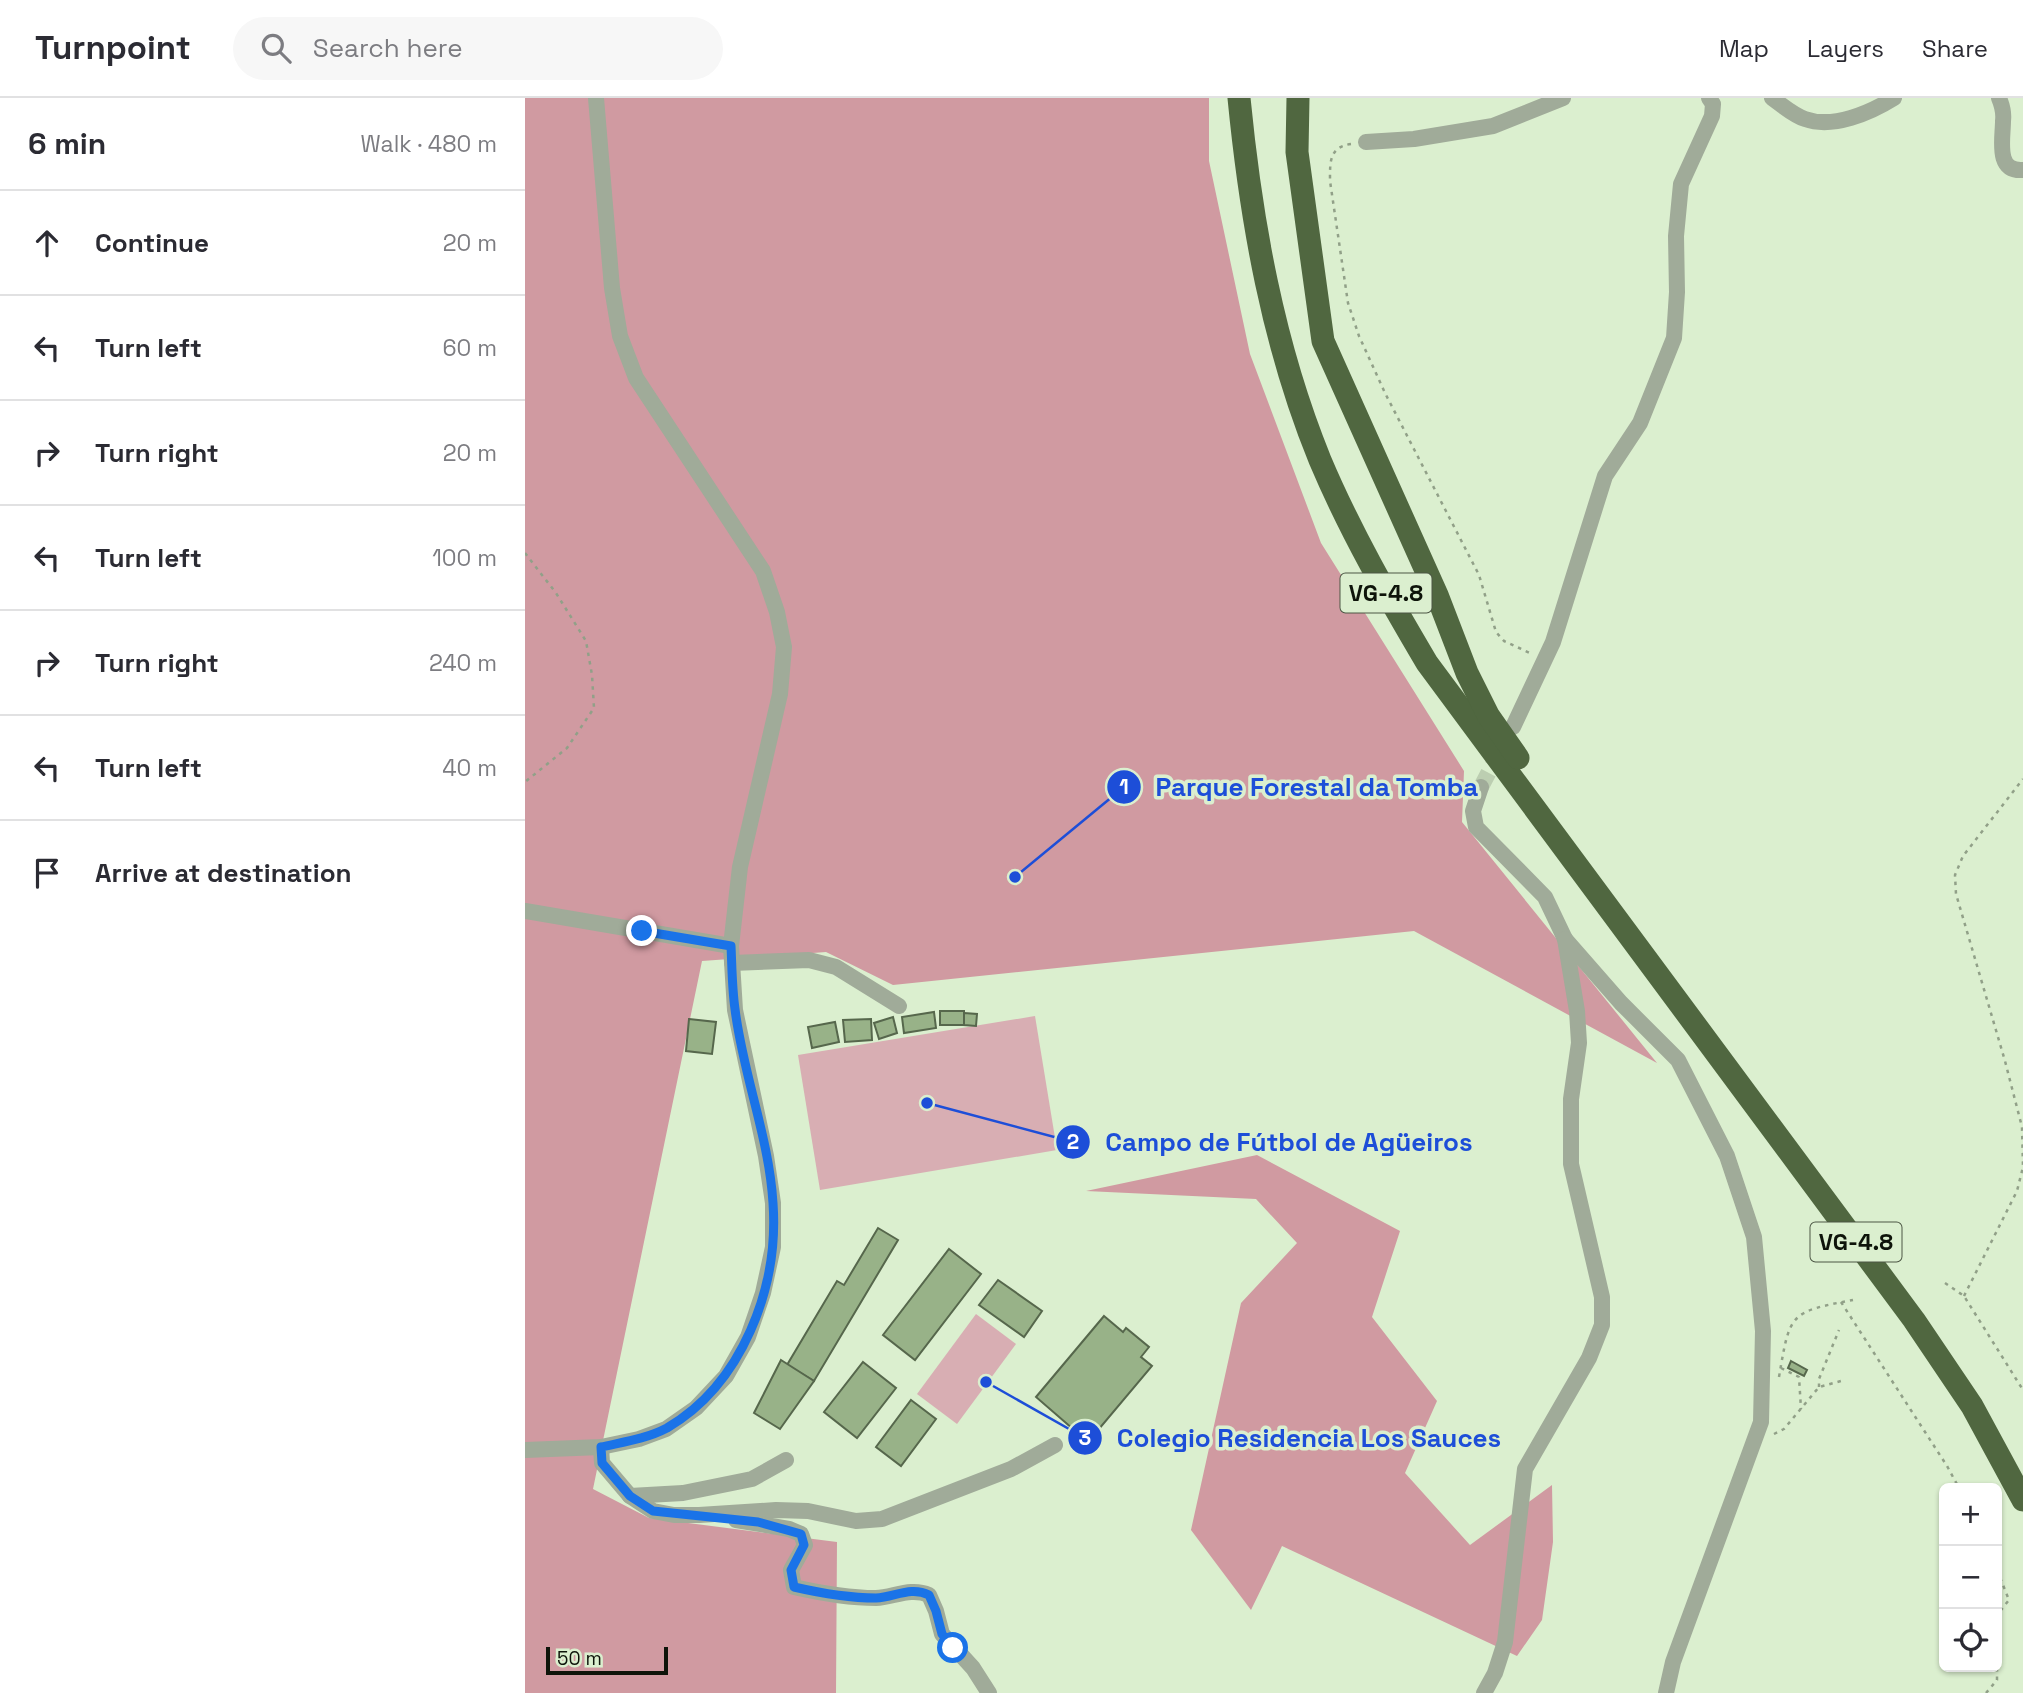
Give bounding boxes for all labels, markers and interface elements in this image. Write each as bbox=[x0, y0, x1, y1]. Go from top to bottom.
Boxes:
search box bbox=[233, 17, 723, 80]
text: Turnpoint bbox=[35, 27, 191, 69]
icon: search bbox=[257, 29, 295, 67]
text: Search here bbox=[313, 31, 463, 65]
text: Map bbox=[1719, 33, 1769, 64]
text: Layers bbox=[1807, 33, 1884, 64]
text: Share bbox=[1922, 33, 1988, 64]
text: 6 min bbox=[28, 124, 106, 163]
text: Walk · 480 m bbox=[361, 129, 497, 159]
icon: ahead bbox=[28, 224, 66, 262]
text: Continue bbox=[95, 226, 209, 260]
text: 20 m bbox=[443, 228, 497, 258]
icon: left bbox=[28, 329, 66, 367]
text: Turn left bbox=[95, 331, 202, 365]
text: 60 m bbox=[442, 333, 497, 363]
icon: right bbox=[28, 434, 66, 472]
text: Turn right bbox=[95, 436, 219, 470]
text: 20 m bbox=[443, 438, 497, 468]
icon: left bbox=[28, 539, 66, 577]
text: Turn left bbox=[95, 541, 202, 575]
text: 100 m bbox=[432, 543, 497, 573]
road number: VG-4.8 bbox=[1341, 573, 1431, 612]
icon: right bbox=[28, 644, 66, 682]
text: Turn right bbox=[95, 646, 219, 680]
text: 240 m bbox=[429, 648, 497, 678]
icon: left bbox=[28, 749, 66, 787]
text: Turn left bbox=[95, 751, 202, 785]
text: 40 m bbox=[442, 753, 497, 783]
callout: Parque Forestal da Tomba bbox=[1106, 763, 1493, 810]
text: Parque Forestal da Tomba bbox=[1156, 770, 1478, 804]
text: 1 bbox=[1119, 773, 1129, 800]
icon: arrive bbox=[28, 854, 66, 892]
text: Arrive at destination bbox=[95, 856, 352, 890]
route end bbox=[626, 915, 657, 946]
callout: Campo de Fútbol de Agüeiros bbox=[1056, 1118, 1486, 1165]
text: Campo de Fútbol de Agüeiros bbox=[1105, 1125, 1473, 1159]
text: 2 bbox=[1067, 1128, 1079, 1155]
road number: VG-4.8 bbox=[1811, 1222, 1901, 1261]
callout: Colegio Residencia Los Sauces bbox=[1068, 1414, 1515, 1461]
text: Colegio Residencia Los Sauces bbox=[1117, 1421, 1501, 1455]
text: 3 bbox=[1079, 1424, 1091, 1451]
map controls bbox=[1939, 1483, 2002, 1672]
button: + bbox=[1939, 1483, 2002, 1546]
button: − bbox=[1939, 1546, 2002, 1609]
button: locate bbox=[1939, 1609, 2002, 1672]
route start bbox=[937, 1632, 968, 1663]
scale bar bbox=[546, 1644, 669, 1676]
text: 50 m bbox=[557, 1646, 602, 1671]

